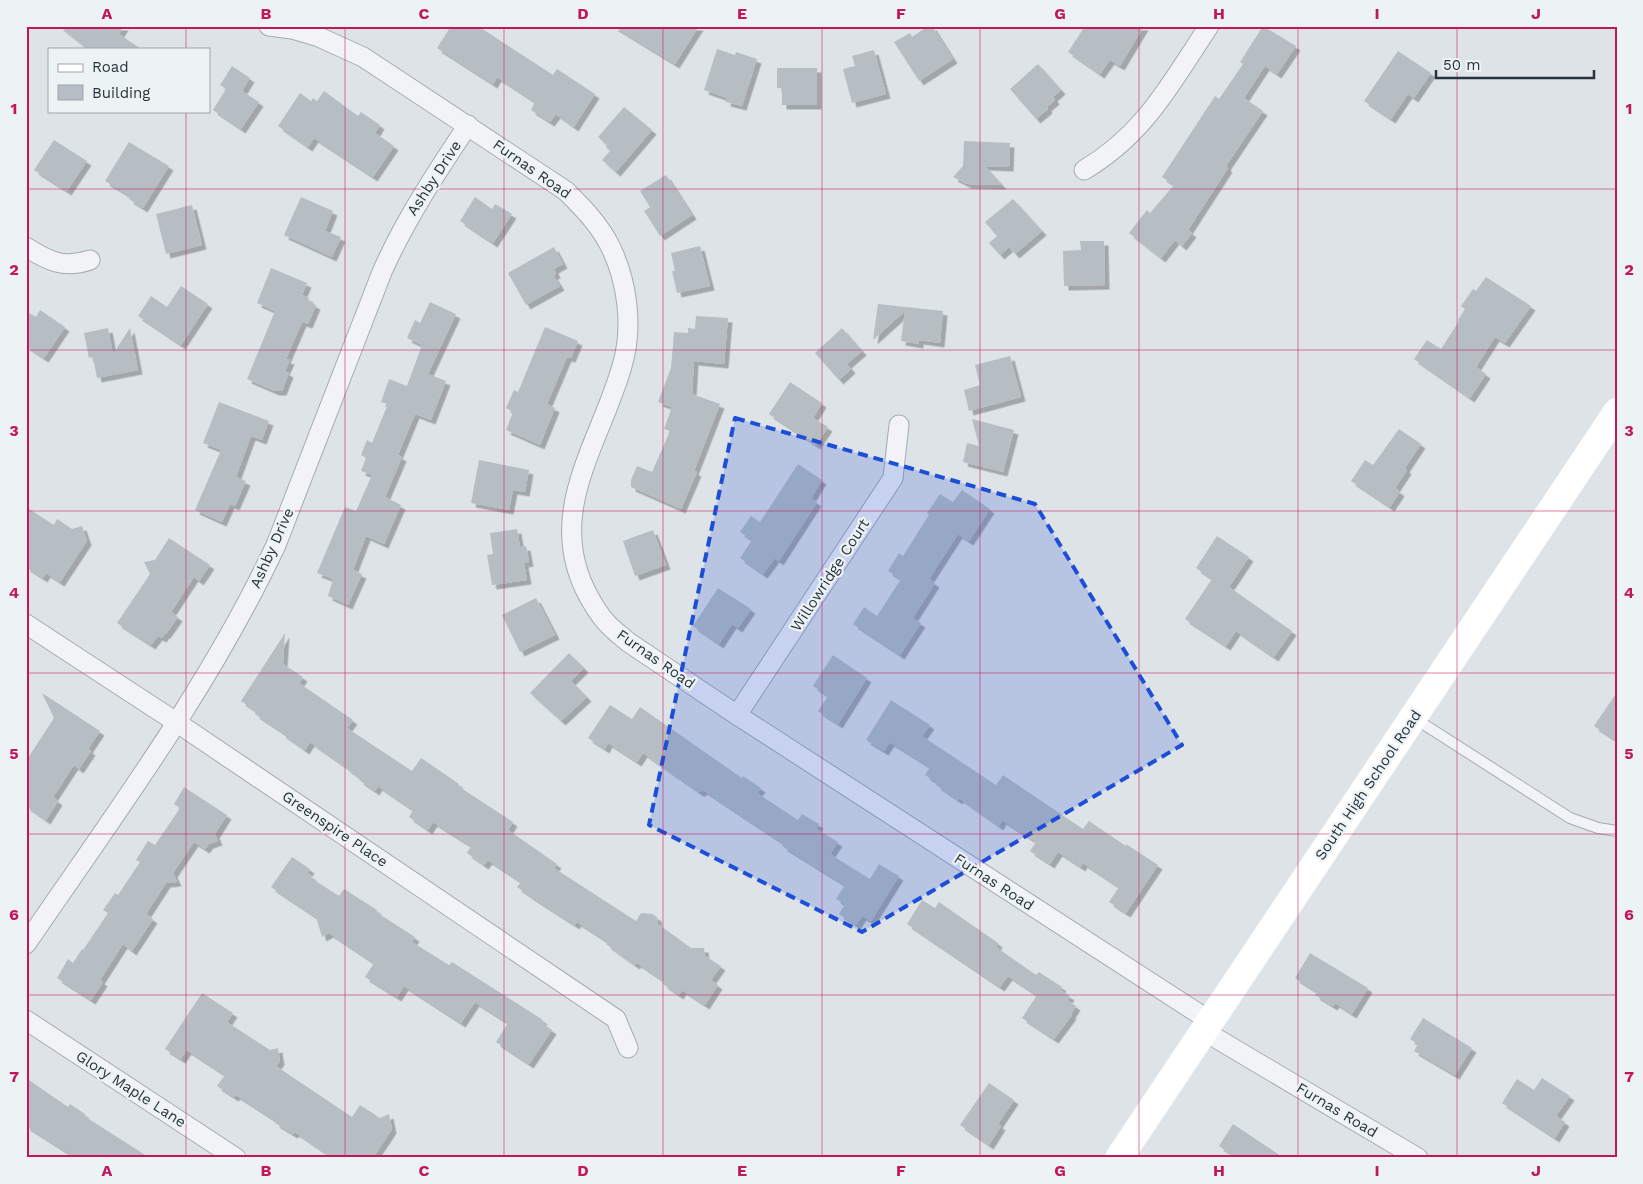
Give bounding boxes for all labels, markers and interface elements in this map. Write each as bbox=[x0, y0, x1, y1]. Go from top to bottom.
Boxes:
text: A bbox=[102, 4, 113, 23]
text: B bbox=[261, 4, 272, 23]
text: C bbox=[419, 4, 430, 23]
text: D bbox=[577, 4, 589, 23]
text: E bbox=[737, 4, 747, 23]
text: F bbox=[896, 4, 906, 23]
text: G bbox=[1054, 4, 1066, 23]
text: H bbox=[1213, 4, 1225, 23]
text: I bbox=[1374, 4, 1380, 23]
text: J bbox=[1531, 4, 1541, 23]
legend bbox=[48, 48, 210, 112]
scale bar bbox=[1436, 48, 1593, 80]
text: 50 m bbox=[1443, 56, 1480, 74]
text: Road bbox=[92, 58, 129, 76]
text: Building bbox=[92, 84, 150, 102]
text: 1 bbox=[11, 99, 17, 118]
text: 1 bbox=[1626, 99, 1632, 118]
street label: Furnas Road bbox=[489, 135, 575, 203]
street label: Ashby Drive bbox=[403, 137, 465, 219]
text: 2 bbox=[9, 260, 19, 279]
text: 2 bbox=[1624, 260, 1634, 279]
text: 3 bbox=[9, 421, 19, 440]
text: 3 bbox=[1624, 421, 1634, 440]
street label: Ashby Drive bbox=[246, 505, 298, 591]
street label: Willowridge Court bbox=[787, 515, 874, 635]
text: 4 bbox=[9, 583, 19, 602]
text: 4 bbox=[1624, 583, 1634, 602]
street label: Furnas Road bbox=[613, 625, 699, 693]
street label: South High School Road bbox=[1311, 707, 1425, 863]
text: 5 bbox=[9, 744, 19, 763]
text: 5 bbox=[1624, 744, 1634, 763]
street label: Greenspire Place bbox=[279, 787, 391, 871]
street label: Furnas Road bbox=[951, 850, 1037, 914]
text: 6 bbox=[9, 905, 19, 924]
text: 6 bbox=[1624, 905, 1634, 924]
street label: Glory Maple Lane bbox=[73, 1047, 189, 1131]
text: 7 bbox=[9, 1067, 19, 1086]
text: 7 bbox=[1624, 1067, 1634, 1086]
street label: Furnas Road bbox=[1293, 1079, 1381, 1141]
text: A bbox=[102, 1161, 113, 1180]
text: B bbox=[261, 1161, 272, 1180]
text: C bbox=[419, 1161, 430, 1180]
text: D bbox=[577, 1161, 589, 1180]
text: E bbox=[737, 1161, 747, 1180]
text: F bbox=[896, 1161, 906, 1180]
text: G bbox=[1054, 1161, 1066, 1180]
text: H bbox=[1213, 1161, 1225, 1180]
text: I bbox=[1374, 1161, 1380, 1180]
text: J bbox=[1531, 1161, 1541, 1180]

